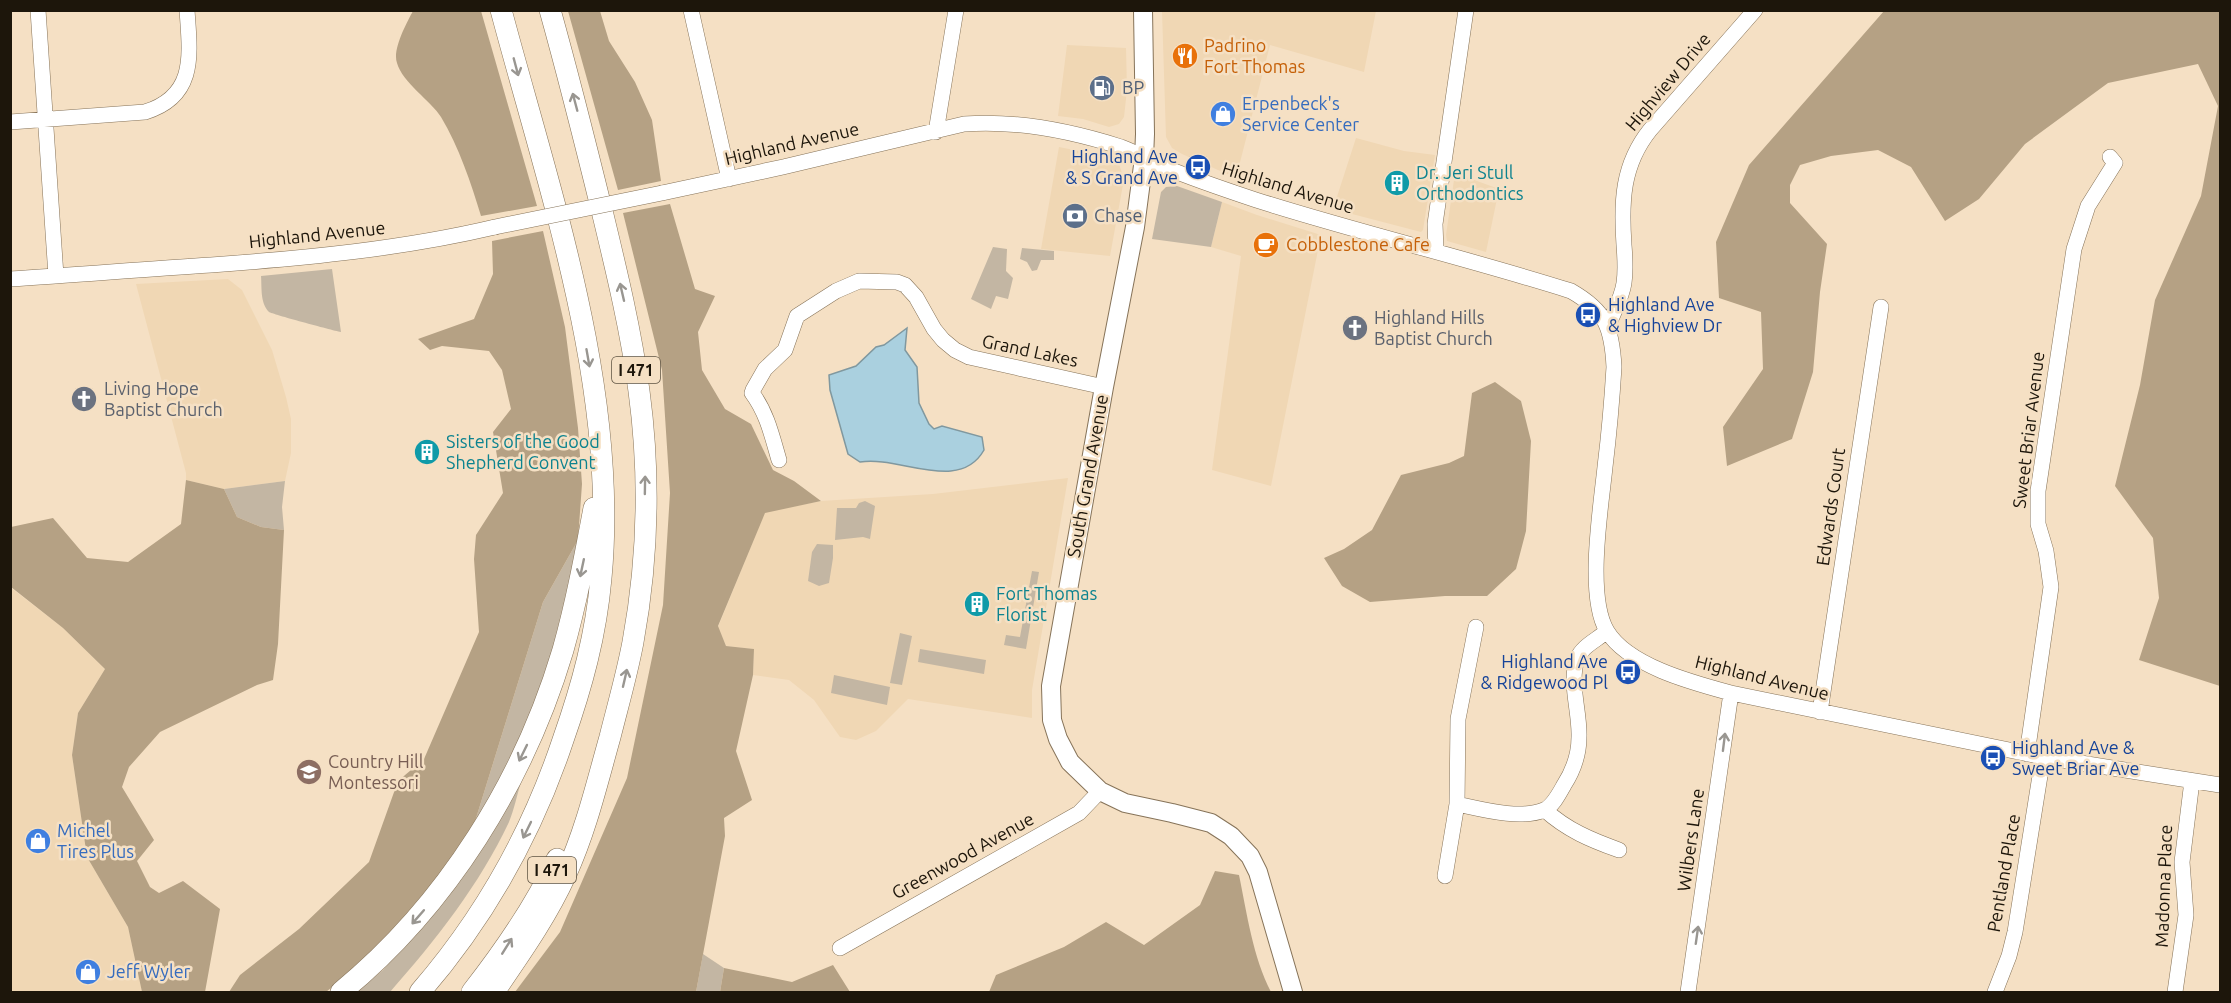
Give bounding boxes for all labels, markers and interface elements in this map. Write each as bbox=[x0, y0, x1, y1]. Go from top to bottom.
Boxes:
street label: Highview Drive bbox=[1621, 28, 1714, 134]
place label: Padrino Fort Thomas bbox=[1204, 35, 1306, 76]
restaurant icon: Padrino Fort Thomas bbox=[1170, 41, 1200, 71]
one-way arrow bbox=[511, 57, 523, 76]
fuel station icon: BP bbox=[1087, 73, 1117, 103]
place label: BP bbox=[1122, 77, 1144, 97]
one-way arrow bbox=[569, 93, 580, 112]
place label: Erpenbeck's Service Center bbox=[1242, 93, 1359, 134]
shop icon: Erpenbeck's Service Center bbox=[1208, 99, 1238, 129]
street label: Highland Avenue bbox=[723, 118, 861, 168]
place label: Highland Ave & S Grand Ave bbox=[1065, 146, 1178, 187]
bus stop icon: Highland Ave & S Grand Ave bbox=[1183, 152, 1213, 182]
street label: Highland Avenue bbox=[1220, 157, 1357, 217]
place label: Dr. Jeri Stull Orthodontics bbox=[1416, 162, 1524, 203]
building icon: Dr. Jeri Stull Orthodontics bbox=[1382, 168, 1412, 198]
bank icon: Chase bbox=[1060, 201, 1090, 231]
place label: Chase bbox=[1094, 205, 1142, 225]
street label: Highland Avenue bbox=[248, 217, 386, 251]
cafe icon: Cobblestone Cafe bbox=[1251, 230, 1281, 260]
place label: Cobblestone Cafe bbox=[1286, 234, 1430, 254]
one-way arrow bbox=[615, 282, 627, 301]
place label: Highland Ave & Highview Dr bbox=[1608, 294, 1722, 335]
bus stop icon: Highland Ave & Highview Dr bbox=[1573, 300, 1603, 330]
place label: Highland Hills Baptist Church bbox=[1374, 307, 1493, 348]
church icon: Highland Hills Baptist Church bbox=[1340, 313, 1370, 343]
street label: Grand Lakes bbox=[980, 330, 1080, 370]
one-way arrow bbox=[583, 348, 594, 368]
street label: Sweet Briar Avenue bbox=[2008, 350, 2048, 509]
road number: I 471 bbox=[612, 357, 660, 383]
place label: Living Hope Baptist Church bbox=[104, 378, 223, 419]
church icon: Living Hope Baptist Church bbox=[69, 384, 99, 414]
street label: South Grand Avenue bbox=[1063, 393, 1111, 559]
place label: Sisters of the Good Shepherd Convent bbox=[446, 431, 600, 472]
building icon: Sisters of the Good Shepherd Convent bbox=[412, 437, 442, 467]
street label: Edwards Court bbox=[1812, 447, 1848, 567]
one-way arrow bbox=[639, 475, 651, 495]
one-way arrow bbox=[576, 558, 587, 577]
place label: Fort Thomas Florist bbox=[996, 583, 1098, 624]
building icon: Fort Thomas Florist bbox=[962, 589, 992, 619]
place label: Highland Ave & Ridgewood Pl bbox=[1481, 651, 1608, 692]
street label: Highland Avenue bbox=[1693, 651, 1831, 703]
bus stop icon: Highland Ave & Ridgewood Pl bbox=[1613, 657, 1643, 687]
one-way arrow bbox=[620, 669, 632, 688]
one-way arrow bbox=[1719, 732, 1730, 752]
place label: Highland Ave & Sweet Briar Ave bbox=[2012, 737, 2139, 778]
bus stop icon: Highland Ave & Sweet Briar Ave bbox=[1978, 743, 2008, 773]
one-way arrow bbox=[517, 744, 529, 762]
place label: Country Hill Montessori bbox=[328, 751, 424, 792]
school or university icon: Country Hill Montessori bbox=[294, 757, 324, 787]
street label: Wilbers Lane bbox=[1673, 787, 1707, 893]
street label: Greenwood Avenue bbox=[888, 808, 1037, 902]
street label: Pentland Place bbox=[1983, 812, 2023, 933]
place label: Michel Tires Plus bbox=[57, 820, 134, 861]
one-way arrow bbox=[520, 821, 532, 839]
street label: Madonna Place bbox=[2151, 824, 2175, 948]
shop icon: Michel Tires Plus bbox=[23, 826, 53, 856]
road number: I 471 bbox=[528, 857, 576, 883]
one-way arrow bbox=[411, 909, 425, 924]
one-way arrow bbox=[1691, 925, 1702, 945]
one-way arrow bbox=[501, 938, 513, 955]
shop icon: Jeff Wyler bbox=[73, 957, 103, 987]
place label: Jeff Wyler bbox=[107, 961, 191, 981]

